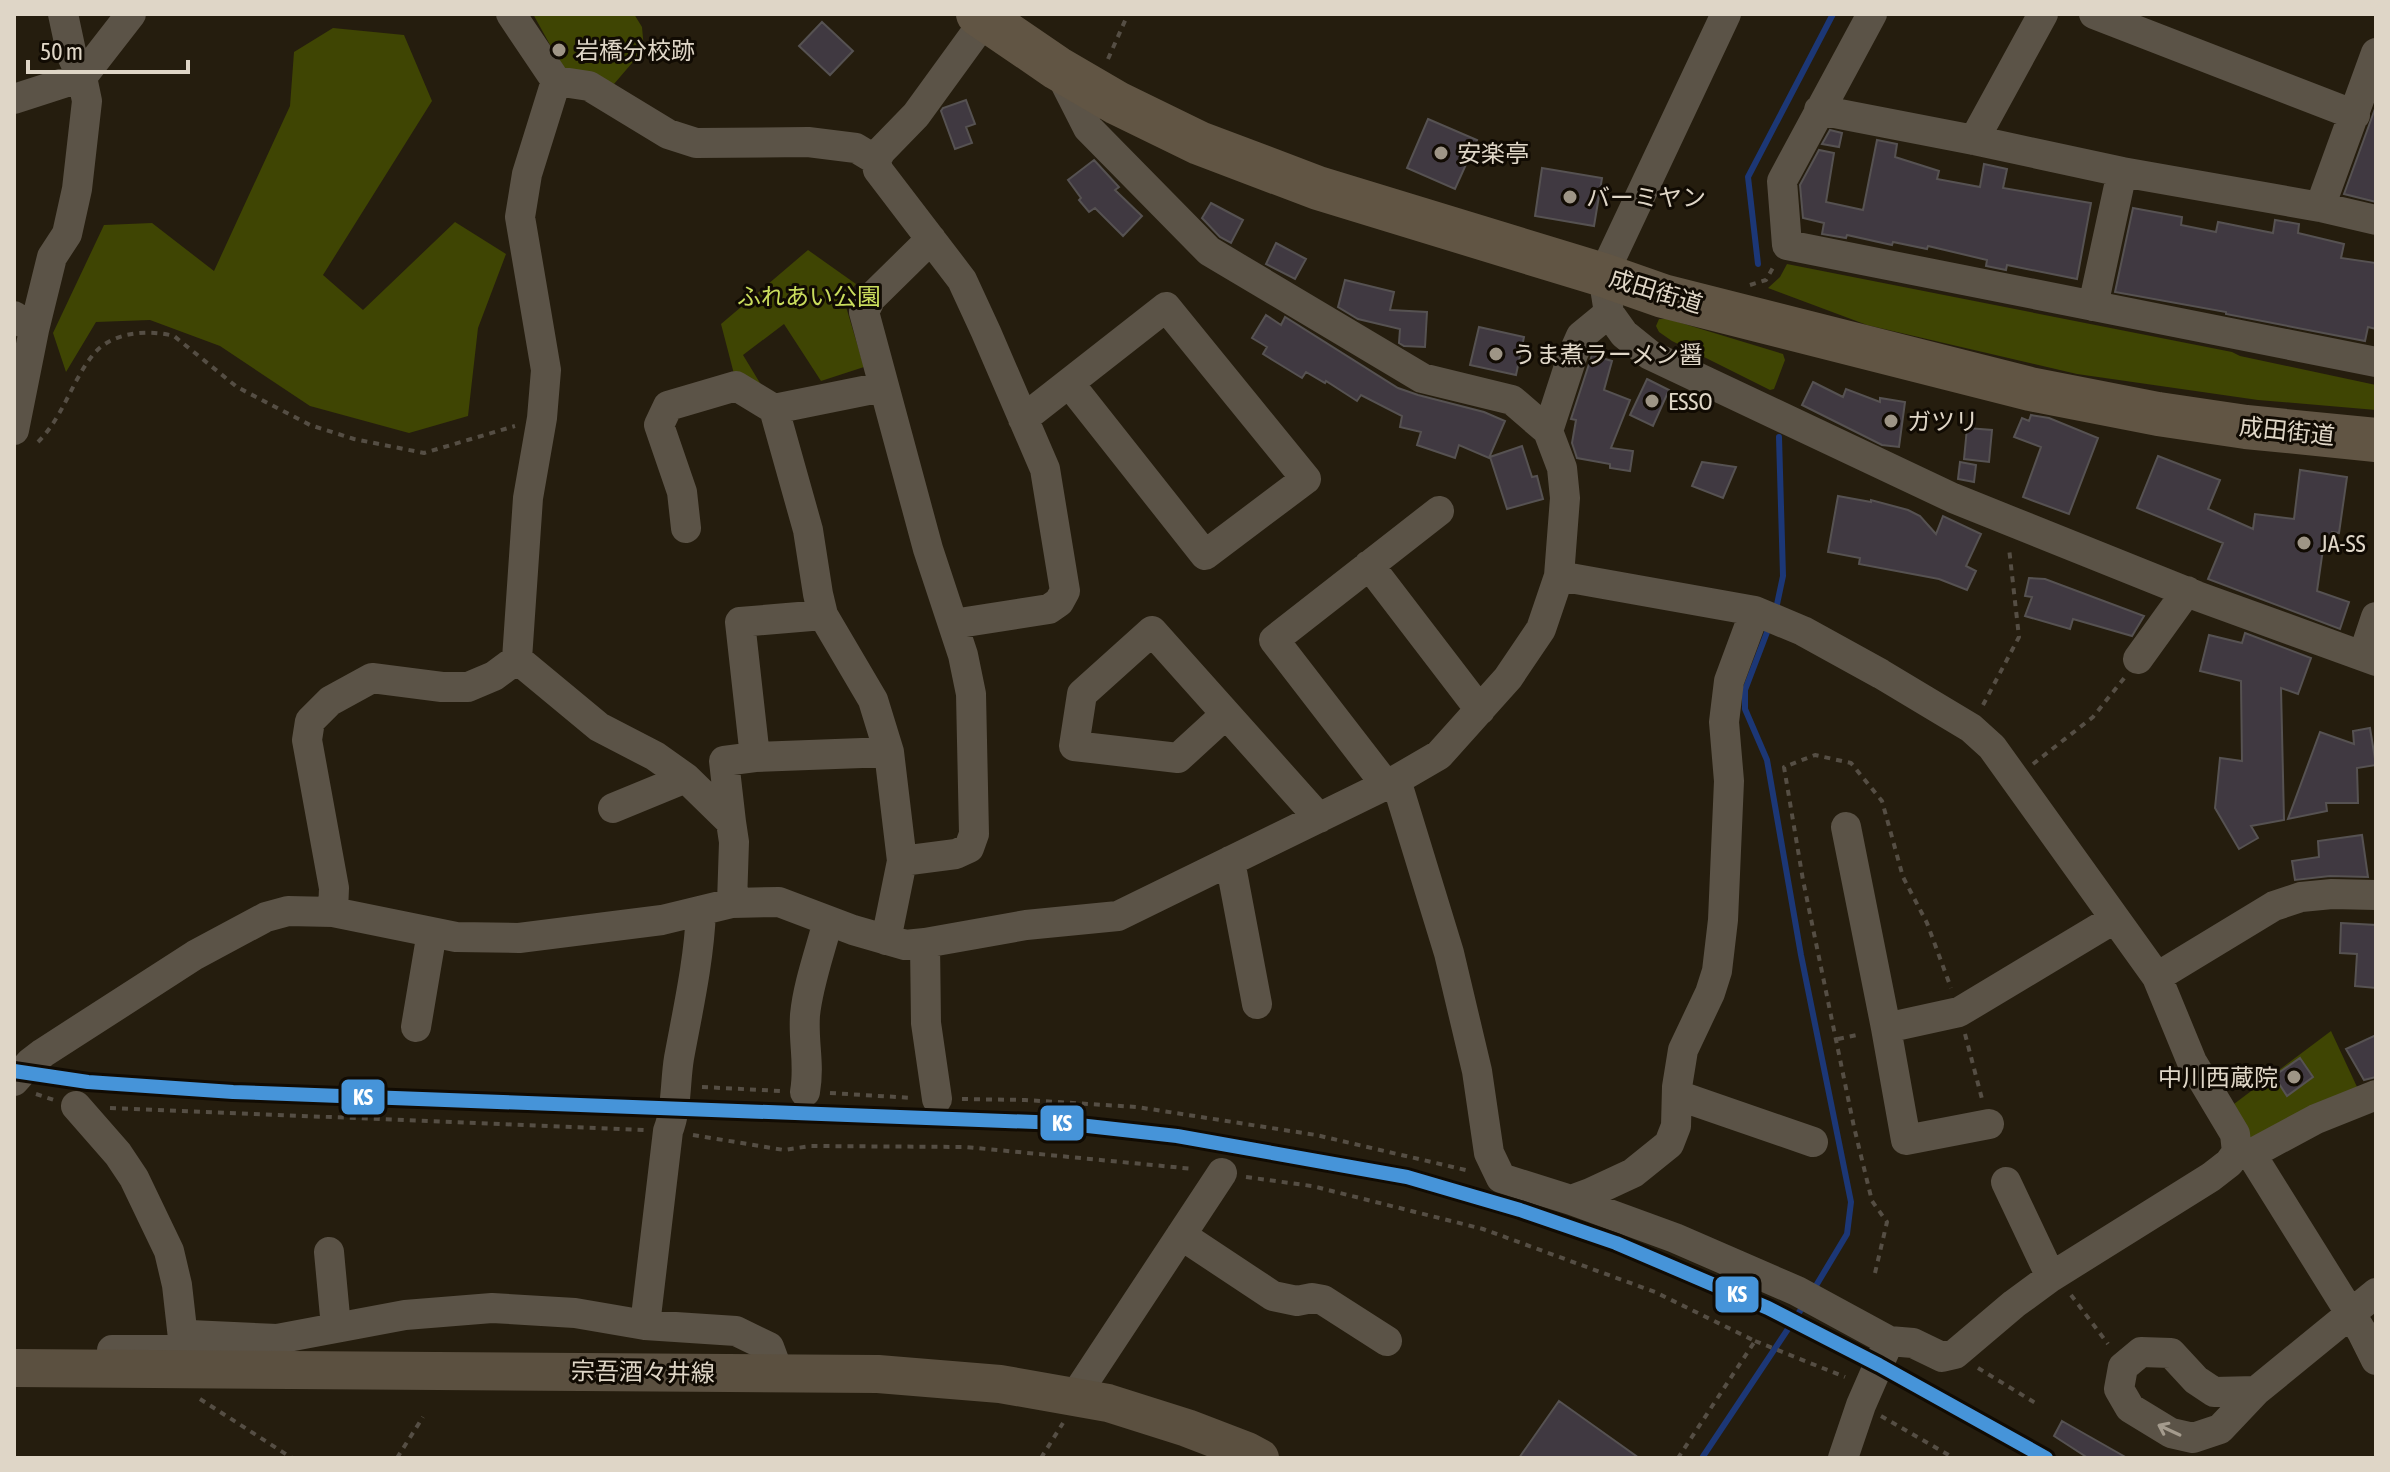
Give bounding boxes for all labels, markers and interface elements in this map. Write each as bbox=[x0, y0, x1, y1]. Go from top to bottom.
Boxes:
scale bar bbox=[28, 24, 188, 74]
place label: 岩橋分校跡 bbox=[575, 37, 695, 64]
text: 50 m bbox=[40, 38, 83, 65]
marker: 岩橋分校跡 bbox=[550, 41, 568, 59]
place label: 安楽亭 bbox=[1457, 140, 1529, 167]
marker: 安楽亭 bbox=[1432, 144, 1450, 162]
place label: バーミヤン bbox=[1586, 184, 1706, 211]
marker: バーミヤン bbox=[1561, 188, 1579, 206]
street label: 成田街道 bbox=[1606, 264, 1706, 318]
park label: ふれあい公園 bbox=[737, 283, 881, 310]
place label: うま煮ラーメン醤 bbox=[1512, 341, 1703, 368]
marker: うま煮ラーメン醤 bbox=[1487, 345, 1505, 363]
place label: ESSO bbox=[1668, 388, 1712, 415]
marker: ESSO bbox=[1643, 392, 1661, 410]
place label: ガツリ bbox=[1907, 408, 1979, 435]
marker: ガツリ bbox=[1882, 412, 1900, 430]
street label: 成田街道 bbox=[2238, 413, 2336, 449]
place label: JA-SS bbox=[2320, 530, 2366, 557]
marker: JA-SS bbox=[2295, 534, 2313, 552]
place label: 中川西蔵院 bbox=[2158, 1064, 2278, 1091]
marker: 中川西蔵院 bbox=[2285, 1068, 2303, 1086]
line badge: KS bbox=[340, 1078, 386, 1116]
text: KS bbox=[353, 1084, 373, 1110]
line badge: KS bbox=[1039, 1104, 1085, 1142]
text: KS bbox=[1052, 1110, 1072, 1136]
line badge: KS bbox=[1714, 1275, 1760, 1314]
text: KS bbox=[1727, 1281, 1747, 1307]
street label: 宗吾酒々井線 bbox=[571, 1357, 715, 1387]
one-way arrow bbox=[2158, 1421, 2182, 1436]

